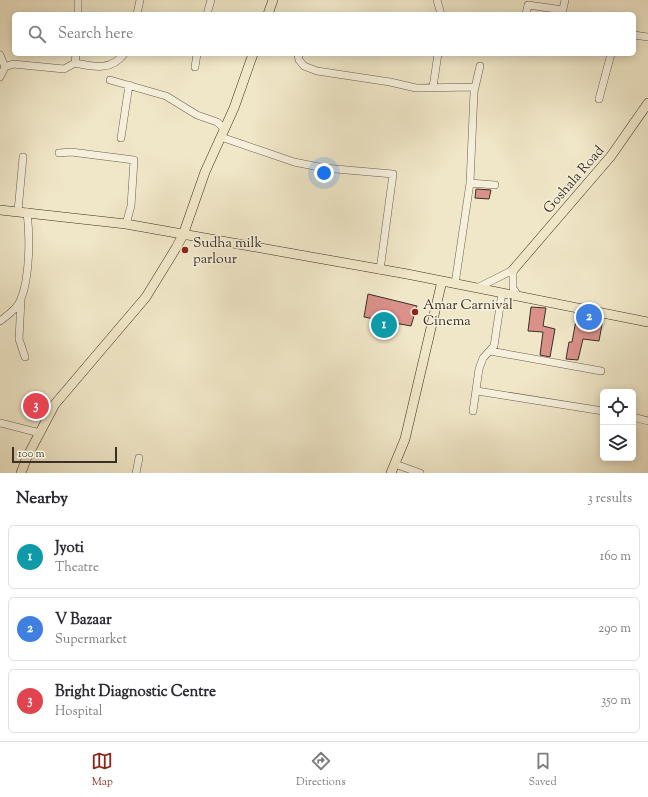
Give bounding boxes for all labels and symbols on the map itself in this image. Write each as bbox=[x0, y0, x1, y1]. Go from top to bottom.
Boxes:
street label: Goshala Road bbox=[539, 142, 610, 219]
your location bbox=[314, 163, 334, 183]
place label: Sudha milk parlour bbox=[193, 234, 263, 270]
marker: Sudha milk parlour bbox=[180, 245, 190, 255]
place label: Amar Carnival Cinema bbox=[423, 296, 513, 332]
pin: 2 bbox=[576, 302, 602, 332]
marker: Amar Carnival Cinema bbox=[410, 307, 420, 317]
pin: 1 bbox=[371, 310, 397, 340]
pin: 3 bbox=[23, 391, 49, 421]
scale bar bbox=[12, 445, 117, 464]

